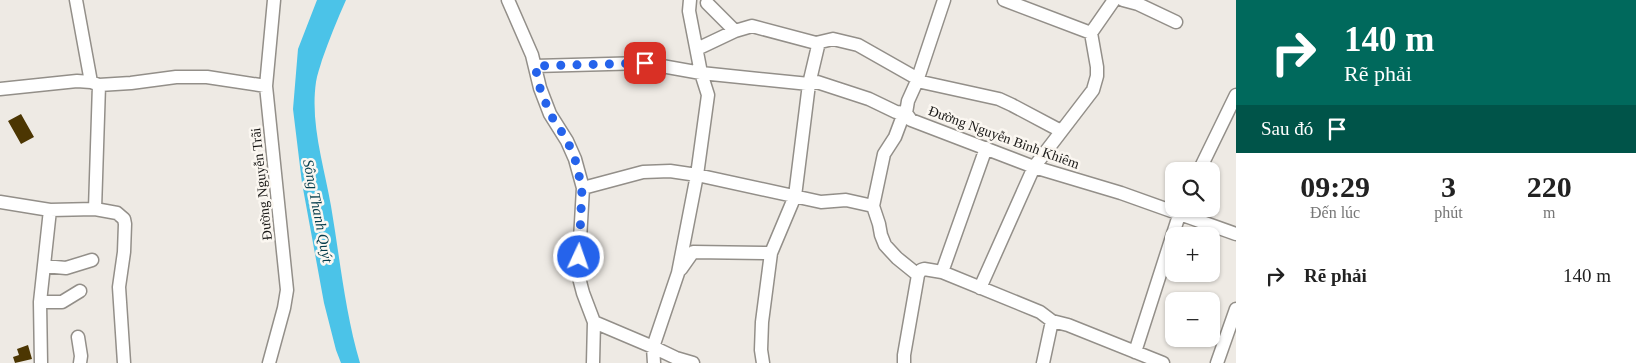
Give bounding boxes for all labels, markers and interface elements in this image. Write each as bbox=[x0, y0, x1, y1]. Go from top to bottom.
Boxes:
icon: right bbox=[1261, 20, 1326, 85]
text: 140 m bbox=[1344, 20, 1434, 59]
pin bbox=[624, 42, 666, 84]
icon: arrive bbox=[631, 49, 659, 77]
text: Rẽ phải bbox=[1344, 61, 1412, 86]
street label: Đường Nguyễn Bỉnh Khiêm bbox=[926, 103, 1081, 172]
icon: arrive bbox=[1323, 115, 1351, 143]
text: Sau đó bbox=[1261, 118, 1313, 139]
street label: Đường Nguyễn Trãi bbox=[248, 127, 275, 241]
water label: Sông Thanh Quýt bbox=[300, 158, 336, 265]
map controls bbox=[1165, 162, 1220, 347]
button: search bbox=[1165, 162, 1220, 217]
text: 09:29 bbox=[1300, 170, 1370, 203]
text: 3 bbox=[1441, 170, 1456, 203]
text: 220 bbox=[1527, 170, 1572, 203]
text: Đến lúc bbox=[1310, 204, 1360, 221]
text: phút bbox=[1434, 204, 1463, 221]
text: m bbox=[1543, 204, 1556, 221]
button: + bbox=[1165, 227, 1220, 282]
position arrow bbox=[552, 230, 604, 282]
icon: right bbox=[1261, 262, 1289, 290]
text: Rẽ phải bbox=[1304, 265, 1367, 286]
text: 140 m bbox=[1563, 265, 1611, 286]
button: − bbox=[1165, 292, 1220, 347]

